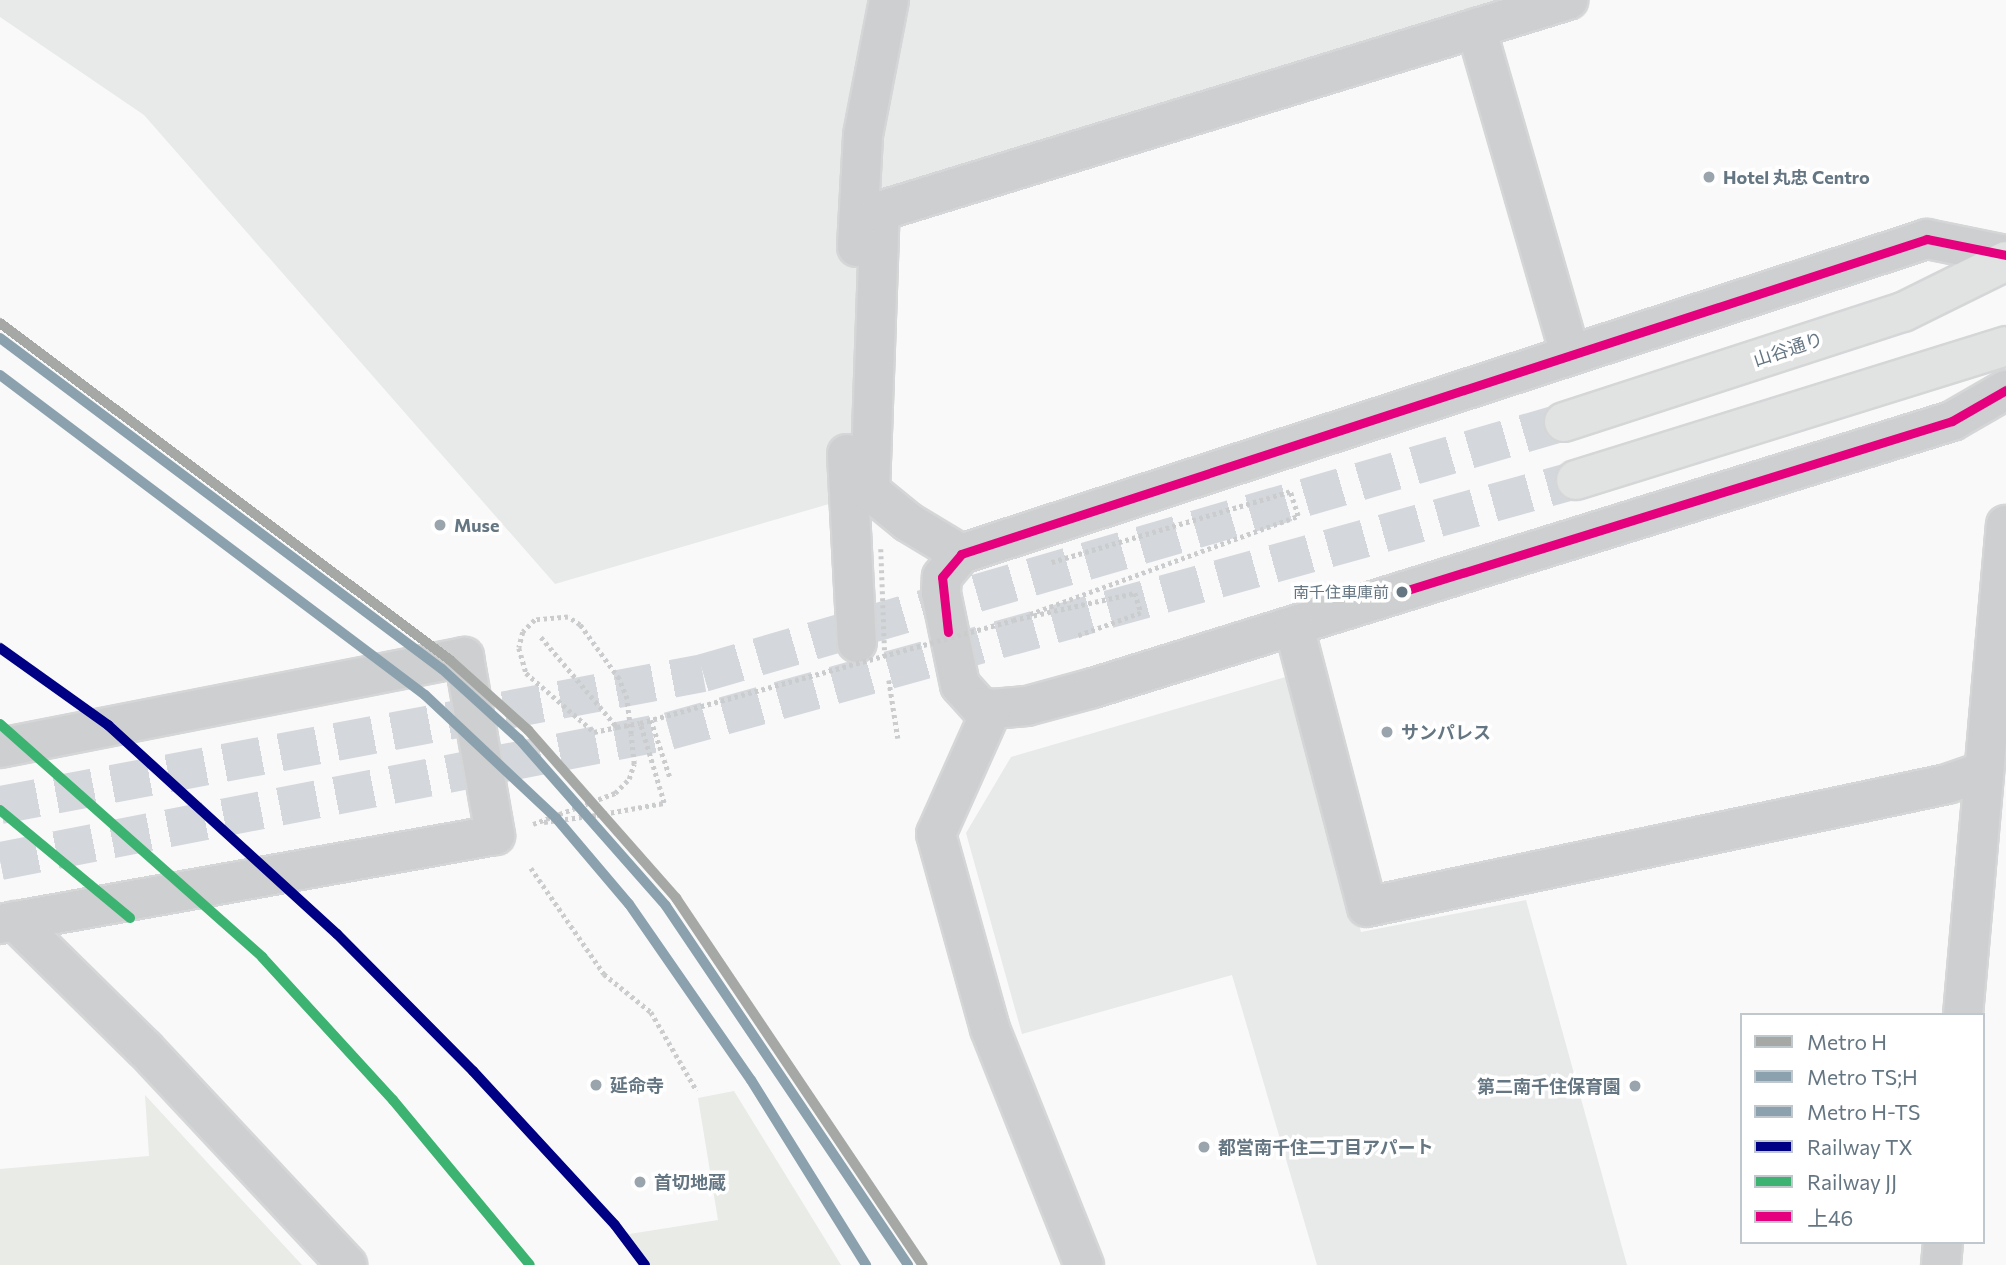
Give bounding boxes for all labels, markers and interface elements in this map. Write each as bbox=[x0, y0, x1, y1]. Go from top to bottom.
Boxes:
place label: Hotel 丸忠 Centro bbox=[1723, 166, 1870, 188]
marker: Hotel 丸忠 Centro bbox=[1701, 169, 1717, 185]
street label: 山谷通り bbox=[1750, 328, 1826, 370]
place label: Muse bbox=[454, 514, 499, 536]
marker: Muse bbox=[432, 517, 448, 533]
place label: 南千住車庫前 bbox=[1293, 582, 1389, 602]
marker: 南千住車庫前 bbox=[1395, 585, 1409, 599]
place label: サンパレス bbox=[1401, 721, 1491, 743]
marker: サンパレス bbox=[1379, 724, 1395, 740]
legend bbox=[1740, 1013, 1985, 1244]
text: Metro H bbox=[1807, 1029, 1887, 1054]
text: Metro TS;H bbox=[1807, 1064, 1918, 1089]
place label: 延命寺 bbox=[610, 1074, 664, 1096]
place label: 第二南千住保育園 bbox=[1477, 1075, 1621, 1097]
marker: 延命寺 bbox=[588, 1077, 604, 1093]
marker: 第二南千住保育園 bbox=[1627, 1078, 1643, 1094]
text: Metro H-TS bbox=[1807, 1099, 1920, 1124]
text: Railway TX bbox=[1807, 1134, 1913, 1159]
place label: 都営南千住二丁目アパート bbox=[1218, 1136, 1434, 1158]
marker: 都営南千住二丁目アパート bbox=[1196, 1139, 1212, 1155]
text: Railway JJ bbox=[1807, 1169, 1897, 1194]
place label: 首切地蔵 bbox=[654, 1171, 726, 1193]
marker: 首切地蔵 bbox=[632, 1174, 648, 1190]
text: 上46 bbox=[1807, 1205, 1853, 1230]

